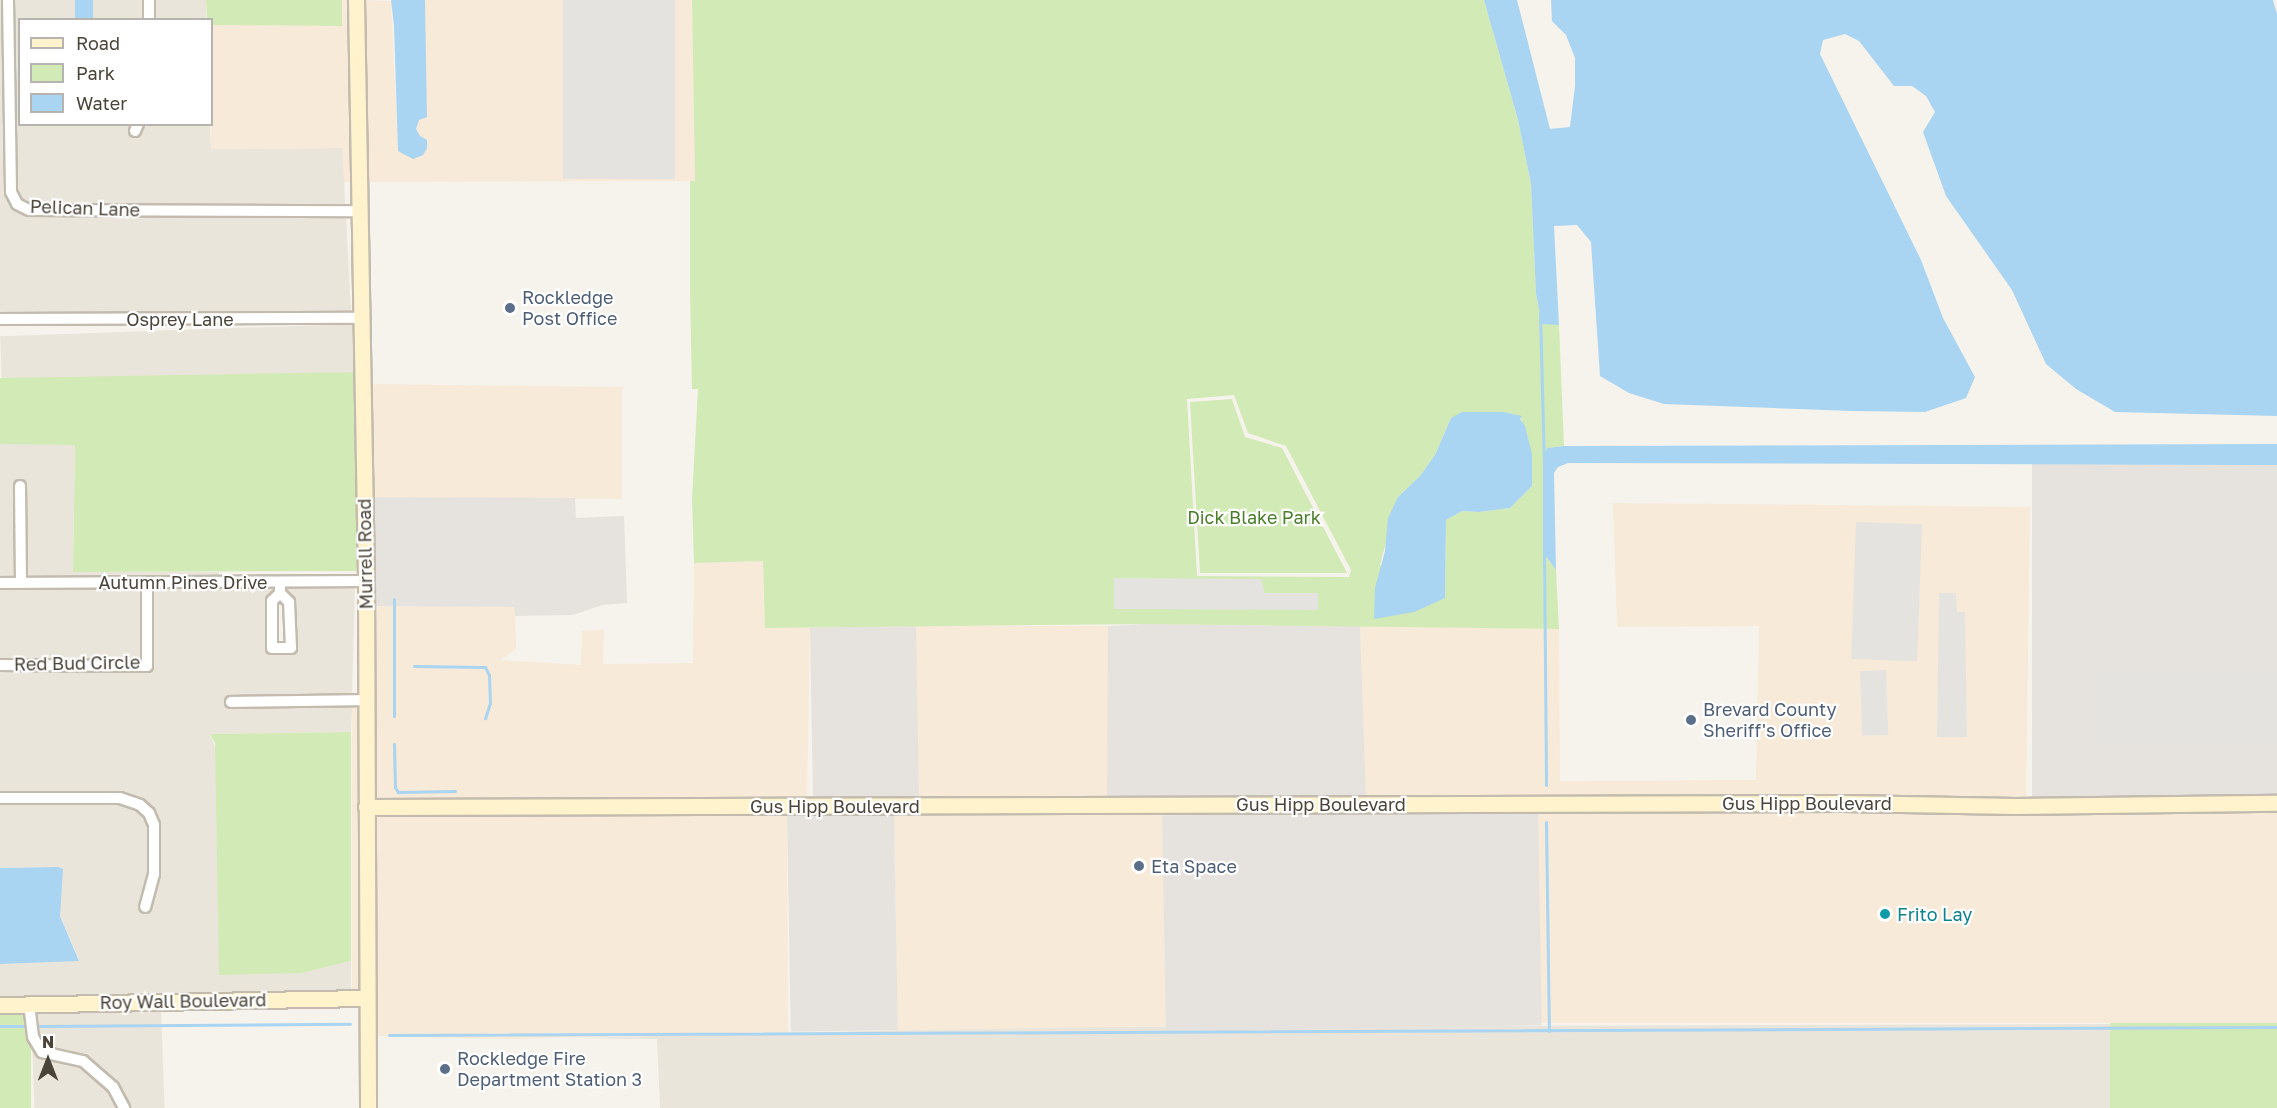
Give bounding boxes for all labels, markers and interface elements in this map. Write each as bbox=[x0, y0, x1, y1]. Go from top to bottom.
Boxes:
legend bbox=[18, 18, 213, 126]
text: Road bbox=[76, 32, 120, 54]
text: Park bbox=[76, 62, 115, 84]
text: Water bbox=[76, 92, 127, 114]
street label: Pelican Lane bbox=[30, 195, 140, 221]
place label: Rockledge Post Office bbox=[522, 287, 617, 330]
marker: Rockledge Post Office bbox=[503, 301, 517, 315]
street label: Osprey Lane bbox=[126, 308, 234, 330]
street label: Murrell Road bbox=[353, 498, 377, 610]
park label: Dick Blake Park bbox=[1187, 506, 1321, 528]
street label: Autumn Pines Drive bbox=[99, 571, 267, 593]
street label: Red Bud Circle bbox=[14, 651, 140, 675]
place label: Brevard County Sheriff's Office bbox=[1703, 699, 1837, 742]
marker: Brevard County Sheriff's Office bbox=[1684, 713, 1698, 727]
street label: Gus Hipp Boulevard bbox=[1722, 792, 1892, 814]
street label: Gus Hipp Boulevard bbox=[1236, 793, 1406, 815]
street label: Gus Hipp Boulevard bbox=[750, 795, 920, 817]
place label: Eta Space bbox=[1151, 855, 1237, 877]
marker: Eta Space bbox=[1132, 859, 1146, 873]
place label: Frito Lay bbox=[1897, 903, 1972, 925]
marker: Frito Lay bbox=[1878, 907, 1892, 921]
street label: Roy Wall Boulevard bbox=[99, 989, 267, 1013]
north arrow bbox=[18, 1030, 78, 1090]
text: N bbox=[42, 1032, 54, 1052]
place label: Rockledge Fire Department Station 3 bbox=[457, 1048, 642, 1090]
marker: Rockledge Fire Department Station 3 bbox=[438, 1062, 452, 1076]

